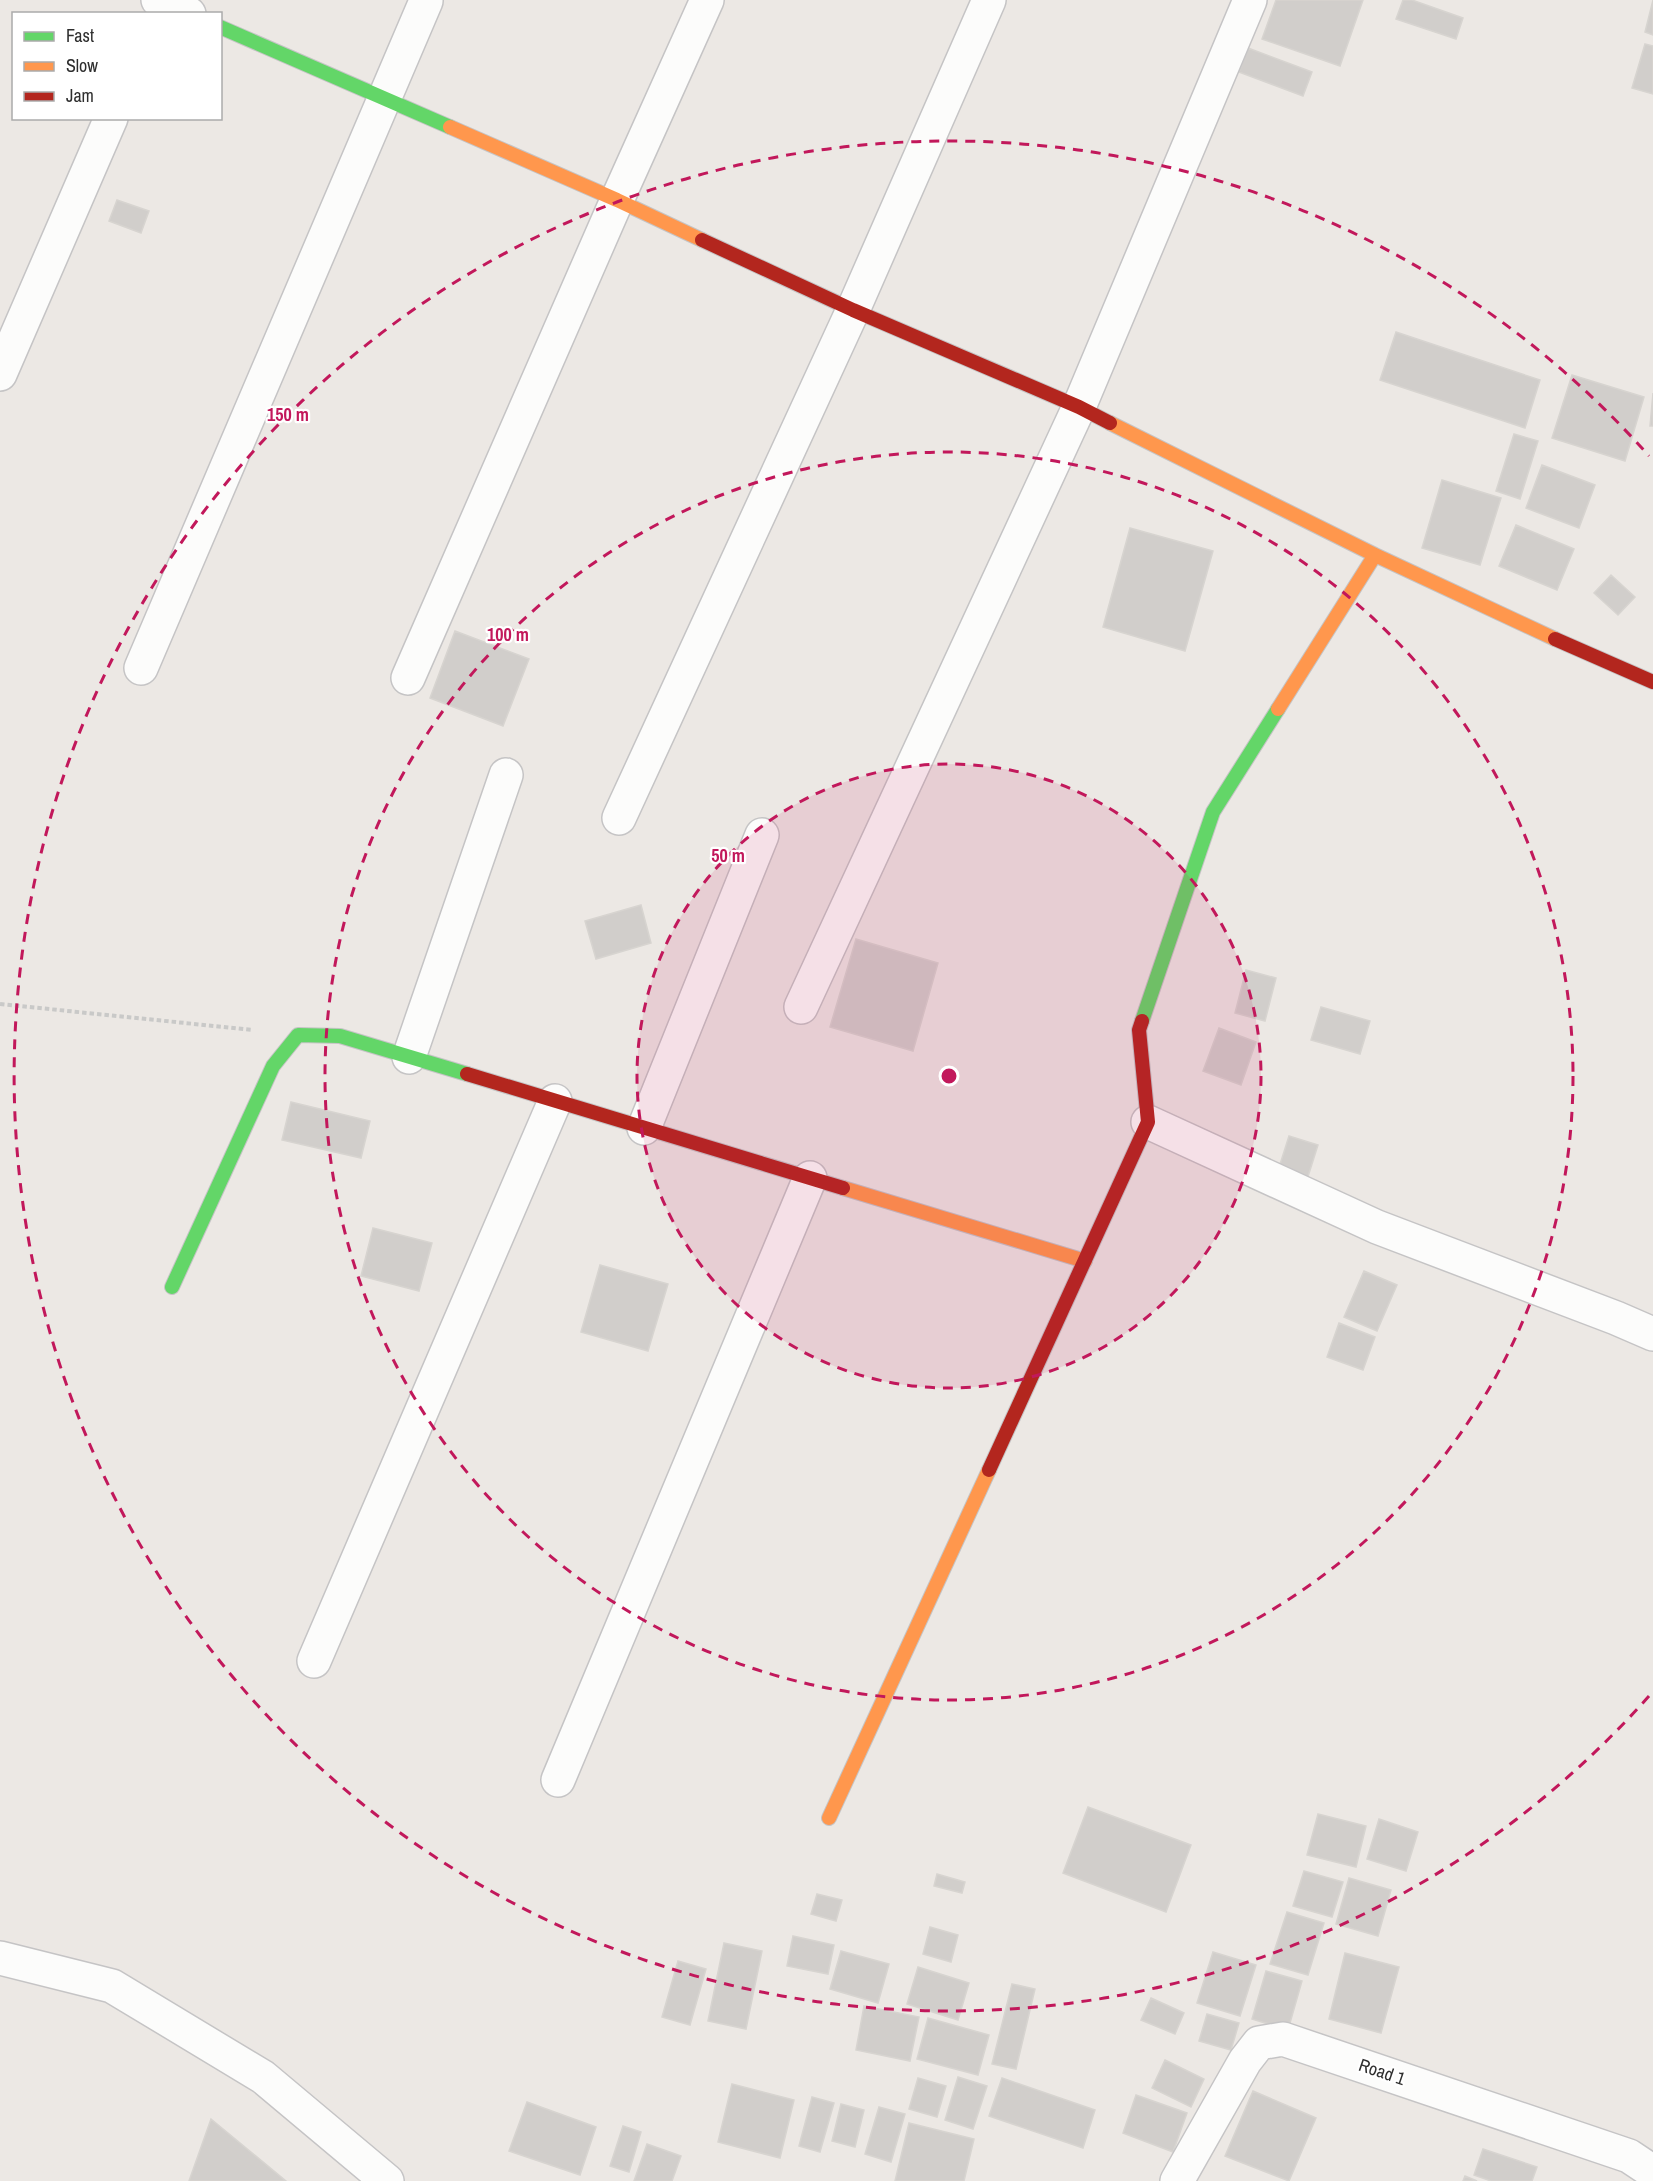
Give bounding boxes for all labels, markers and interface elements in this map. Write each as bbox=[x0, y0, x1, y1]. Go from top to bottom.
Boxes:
legend bbox=[12, 12, 222, 120]
text: Fast bbox=[66, 23, 94, 48]
text: Slow bbox=[66, 53, 98, 78]
text: Jam bbox=[66, 83, 94, 108]
text: 150 m bbox=[267, 402, 309, 427]
text: 100 m bbox=[487, 622, 529, 647]
text: 50 m bbox=[711, 843, 745, 868]
centre of rings bbox=[939, 1066, 959, 1086]
street label: Road 1 bbox=[1356, 2052, 1409, 2091]

